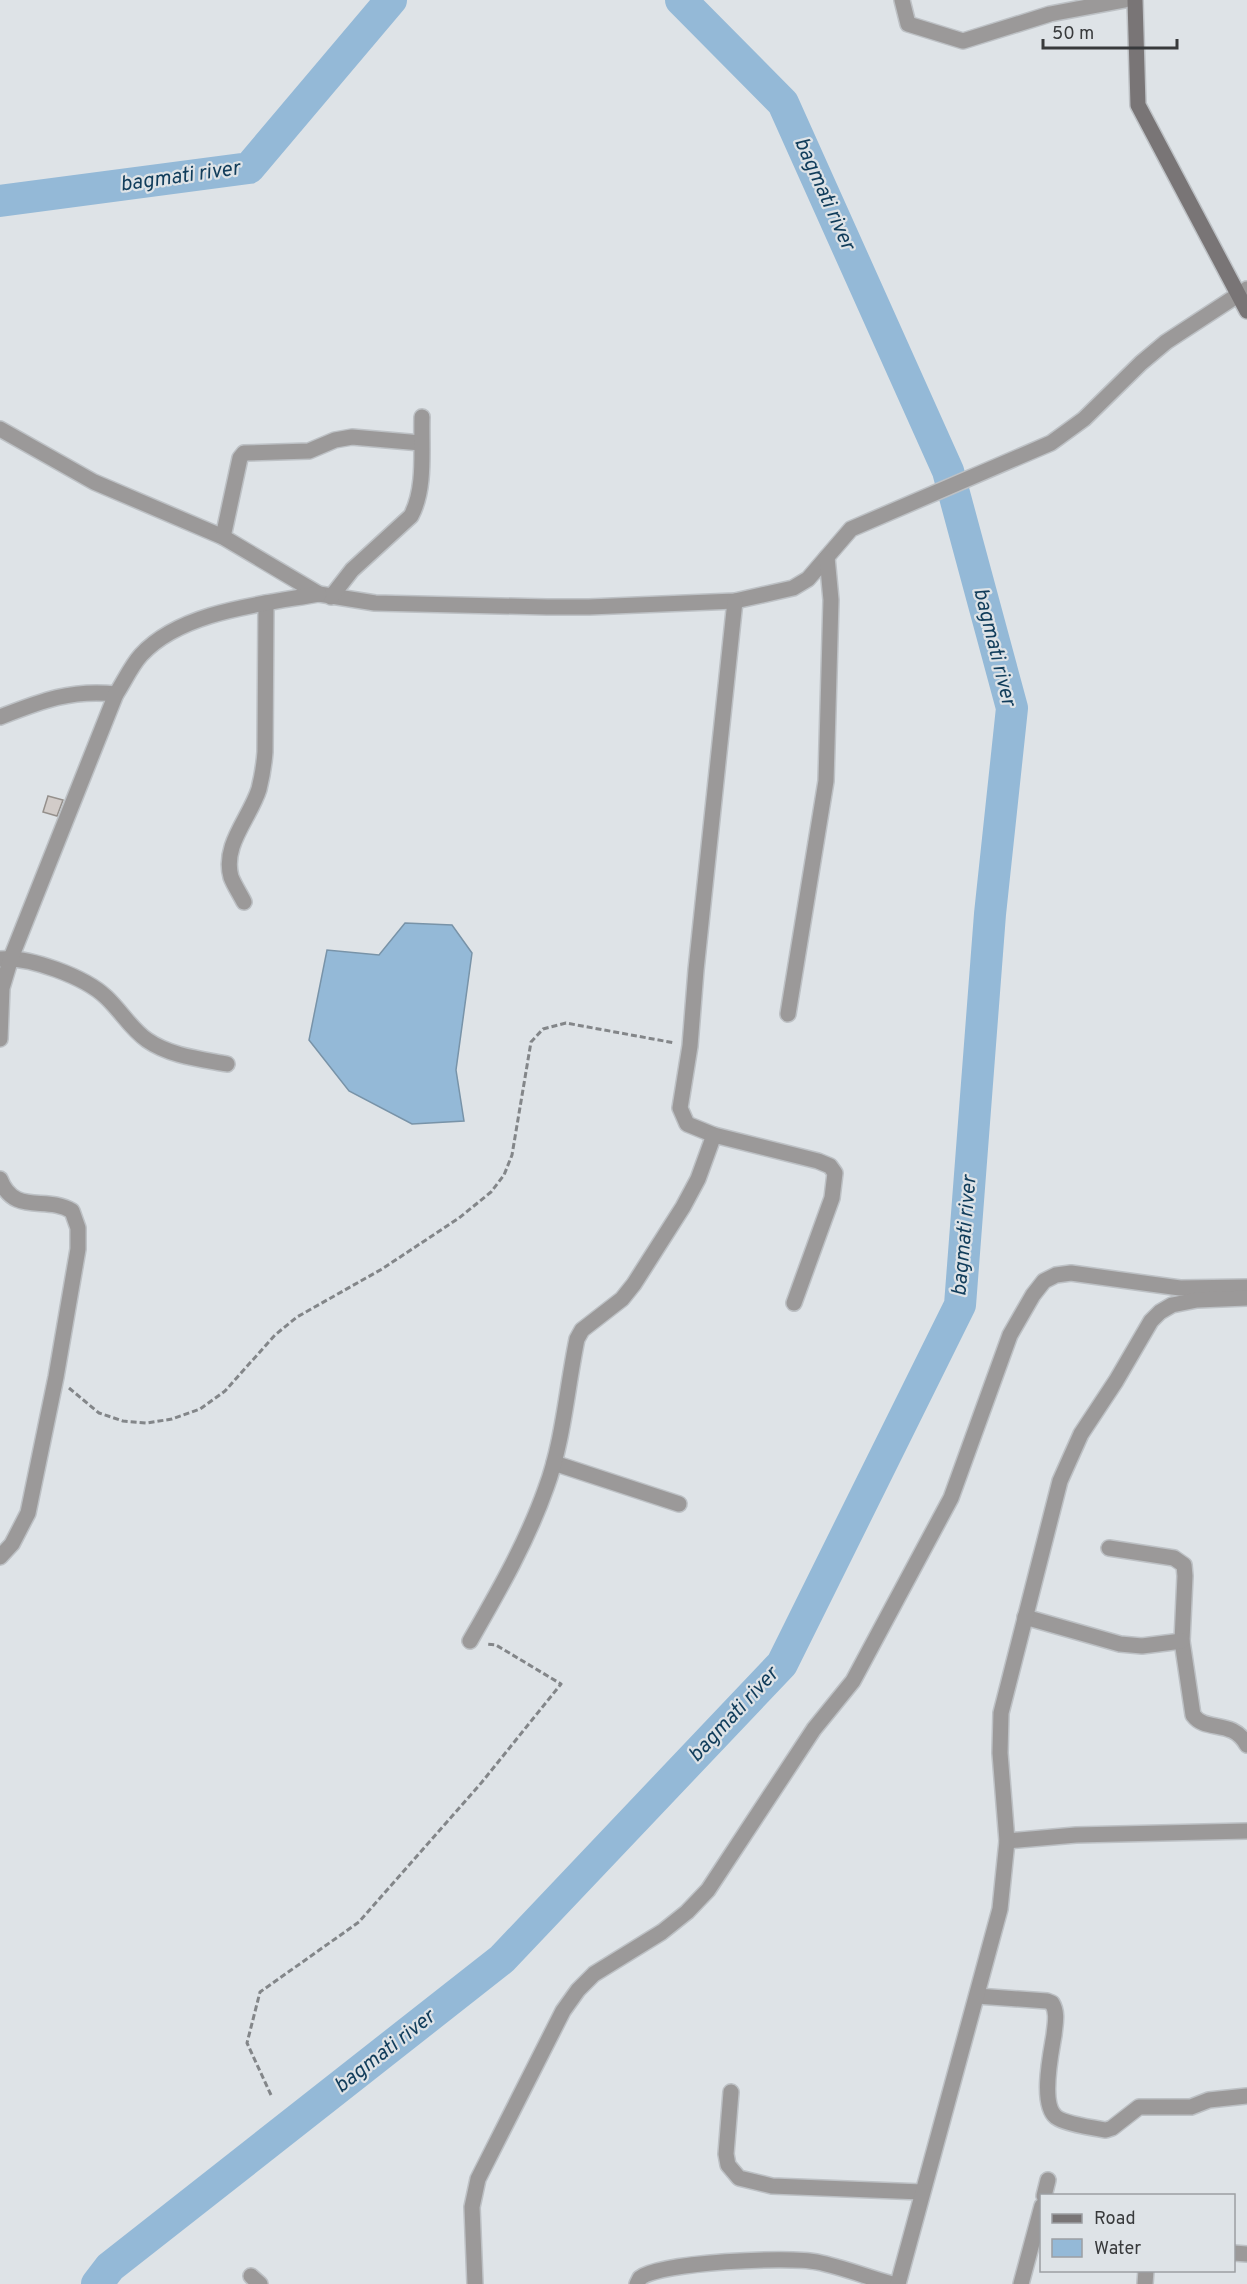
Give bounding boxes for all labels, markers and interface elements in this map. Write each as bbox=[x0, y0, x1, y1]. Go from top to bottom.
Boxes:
scale bar bbox=[1043, 12, 1176, 50]
text: 50 m bbox=[1052, 23, 1094, 46]
water label: bagmati river bbox=[787, 133, 862, 256]
water label: bagmati river bbox=[118, 155, 244, 199]
water label: bagmati river bbox=[966, 585, 1022, 711]
water label: bagmati river bbox=[946, 1173, 984, 1297]
water label: bagmati river bbox=[683, 1660, 786, 1768]
water label: bagmati river bbox=[329, 2003, 442, 2100]
legend bbox=[1040, 2194, 1235, 2272]
text: Road bbox=[1094, 2208, 1136, 2231]
text: Water bbox=[1094, 2238, 1141, 2261]

